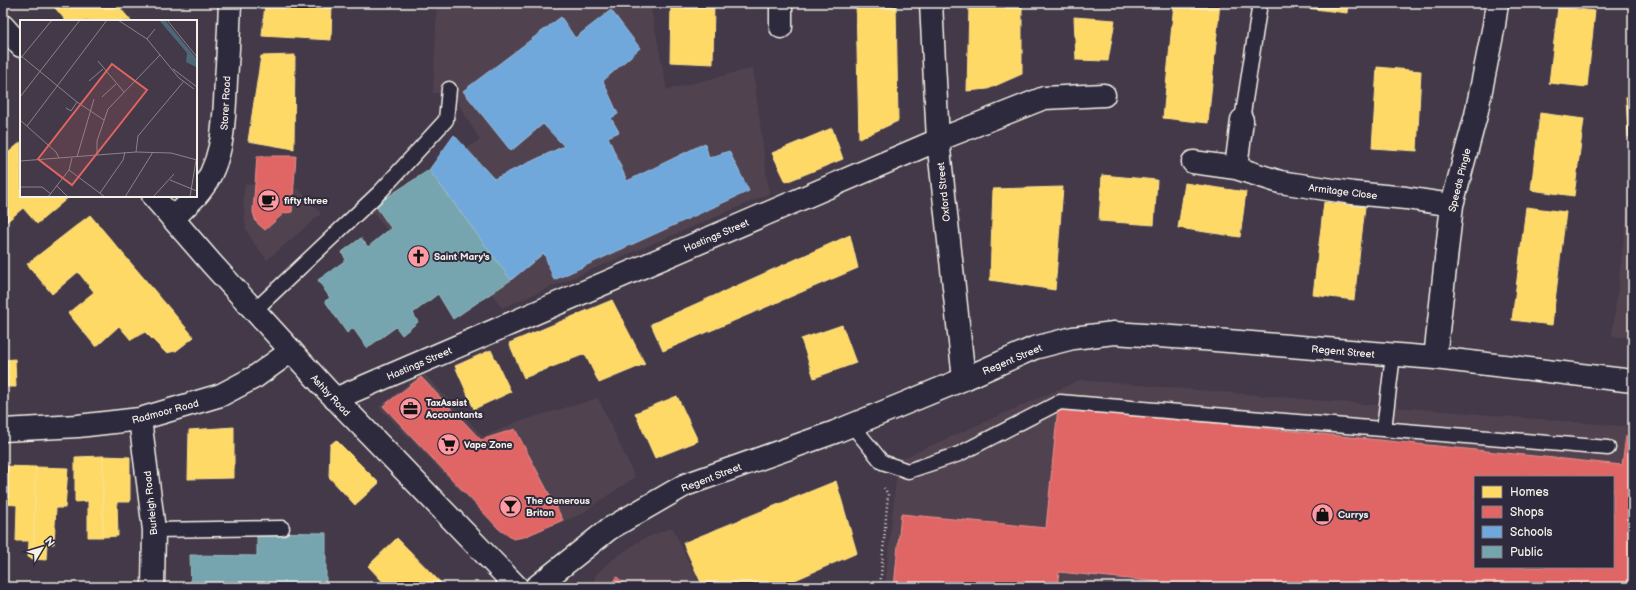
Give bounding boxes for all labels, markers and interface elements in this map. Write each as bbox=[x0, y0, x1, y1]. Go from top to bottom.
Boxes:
inset map bbox=[20, 20, 197, 197]
street label: Storer Road bbox=[219, 75, 233, 131]
street label: Speeds Pingle bbox=[1446, 147, 1474, 213]
street label: Oxford Street bbox=[935, 162, 953, 222]
street label: Armitage Close bbox=[1308, 182, 1378, 202]
cafe icon: fifty three bbox=[255, 187, 281, 213]
place label: fifty three bbox=[284, 195, 328, 207]
street label: Hastings Street bbox=[682, 217, 751, 255]
church icon: Saint Mary's bbox=[406, 243, 432, 269]
place label: Saint Mary's bbox=[434, 251, 490, 263]
street label: Regent Street bbox=[981, 342, 1044, 378]
street label: Regent Street bbox=[1311, 343, 1375, 361]
street label: Hastings Street bbox=[385, 345, 454, 383]
street label: Ashby Road bbox=[308, 372, 353, 419]
office icon: TaxAssist Accountants bbox=[397, 395, 423, 421]
street label: Radmoor Road bbox=[131, 397, 200, 427]
place label: TaxAssist Accountants bbox=[425, 397, 483, 421]
supermarket icon: Vape Zone bbox=[436, 431, 462, 457]
place label: Vape Zone bbox=[464, 439, 513, 451]
street label: Regent Street bbox=[680, 461, 743, 495]
street label: Burleigh Road bbox=[142, 470, 160, 536]
legend bbox=[1474, 476, 1614, 568]
text: Homes bbox=[1510, 485, 1549, 500]
bar icon: The Generous Briton bbox=[498, 493, 524, 519]
place label: The Generous Briton bbox=[526, 495, 590, 519]
shop icon: Currys bbox=[1310, 501, 1336, 527]
text: Shops bbox=[1510, 505, 1544, 520]
place label: Currys bbox=[1338, 509, 1368, 521]
text: Schools bbox=[1510, 525, 1553, 540]
north arrow bbox=[22, 528, 62, 568]
text: N bbox=[42, 535, 57, 549]
text: Public bbox=[1510, 545, 1543, 560]

